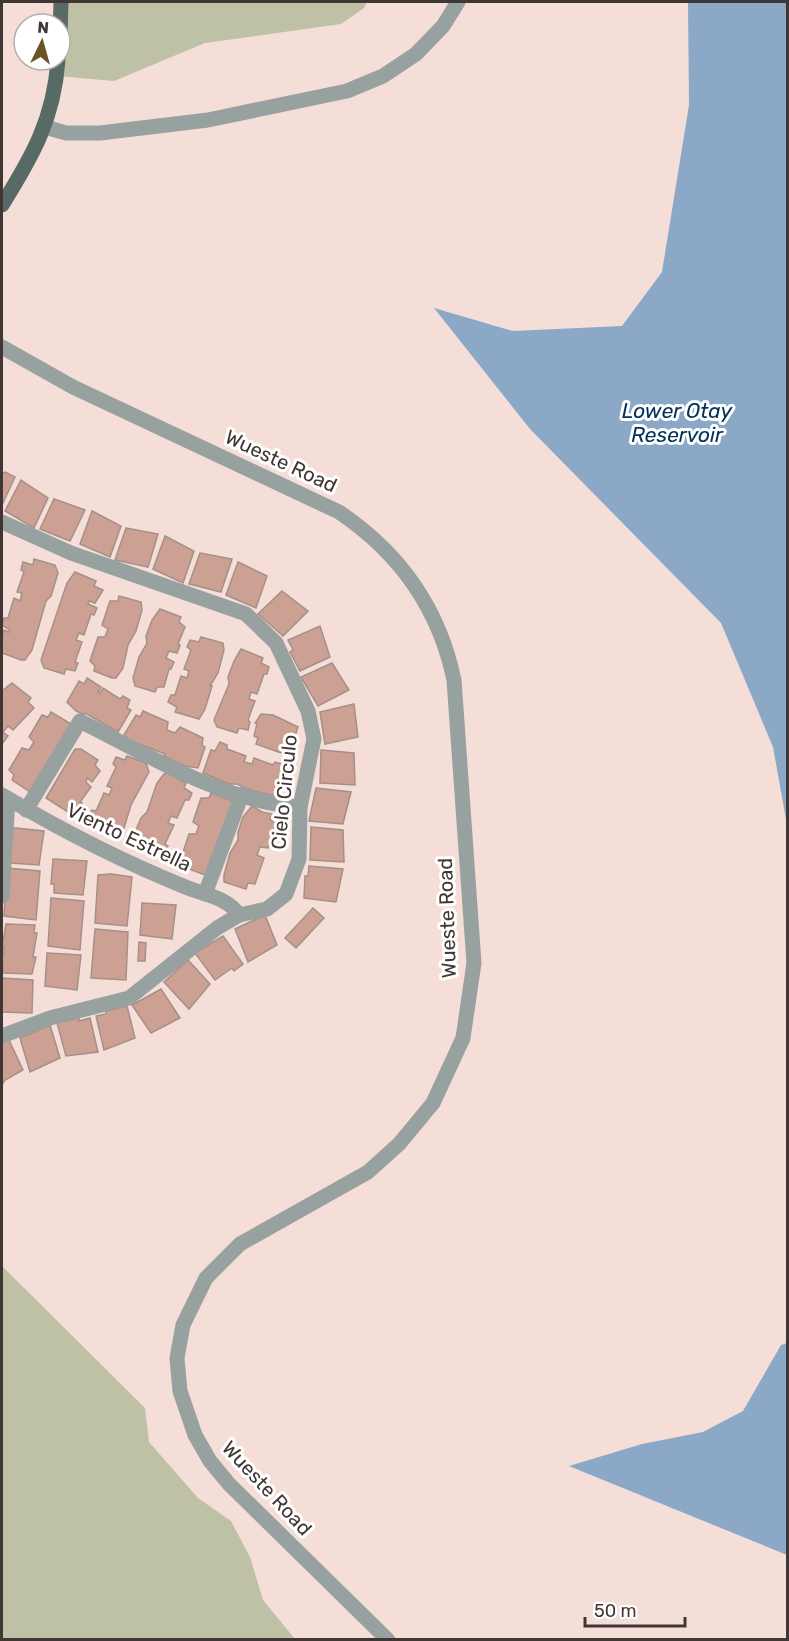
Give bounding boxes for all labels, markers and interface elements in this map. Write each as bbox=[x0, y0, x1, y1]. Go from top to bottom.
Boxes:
north arrow bbox=[12, 12, 72, 72]
text: N bbox=[37, 18, 50, 38]
water label: Lower Otay Reservoir bbox=[622, 398, 734, 447]
street label: Wueste Road bbox=[221, 425, 341, 497]
street label: Cielo Circulo bbox=[266, 733, 302, 851]
street label: Viento Estrella bbox=[63, 798, 195, 876]
street label: Wueste Road bbox=[433, 857, 461, 979]
street label: Wueste Road bbox=[217, 1436, 317, 1540]
scale bar bbox=[585, 1590, 686, 1628]
text: 50 m bbox=[594, 1600, 637, 1622]

